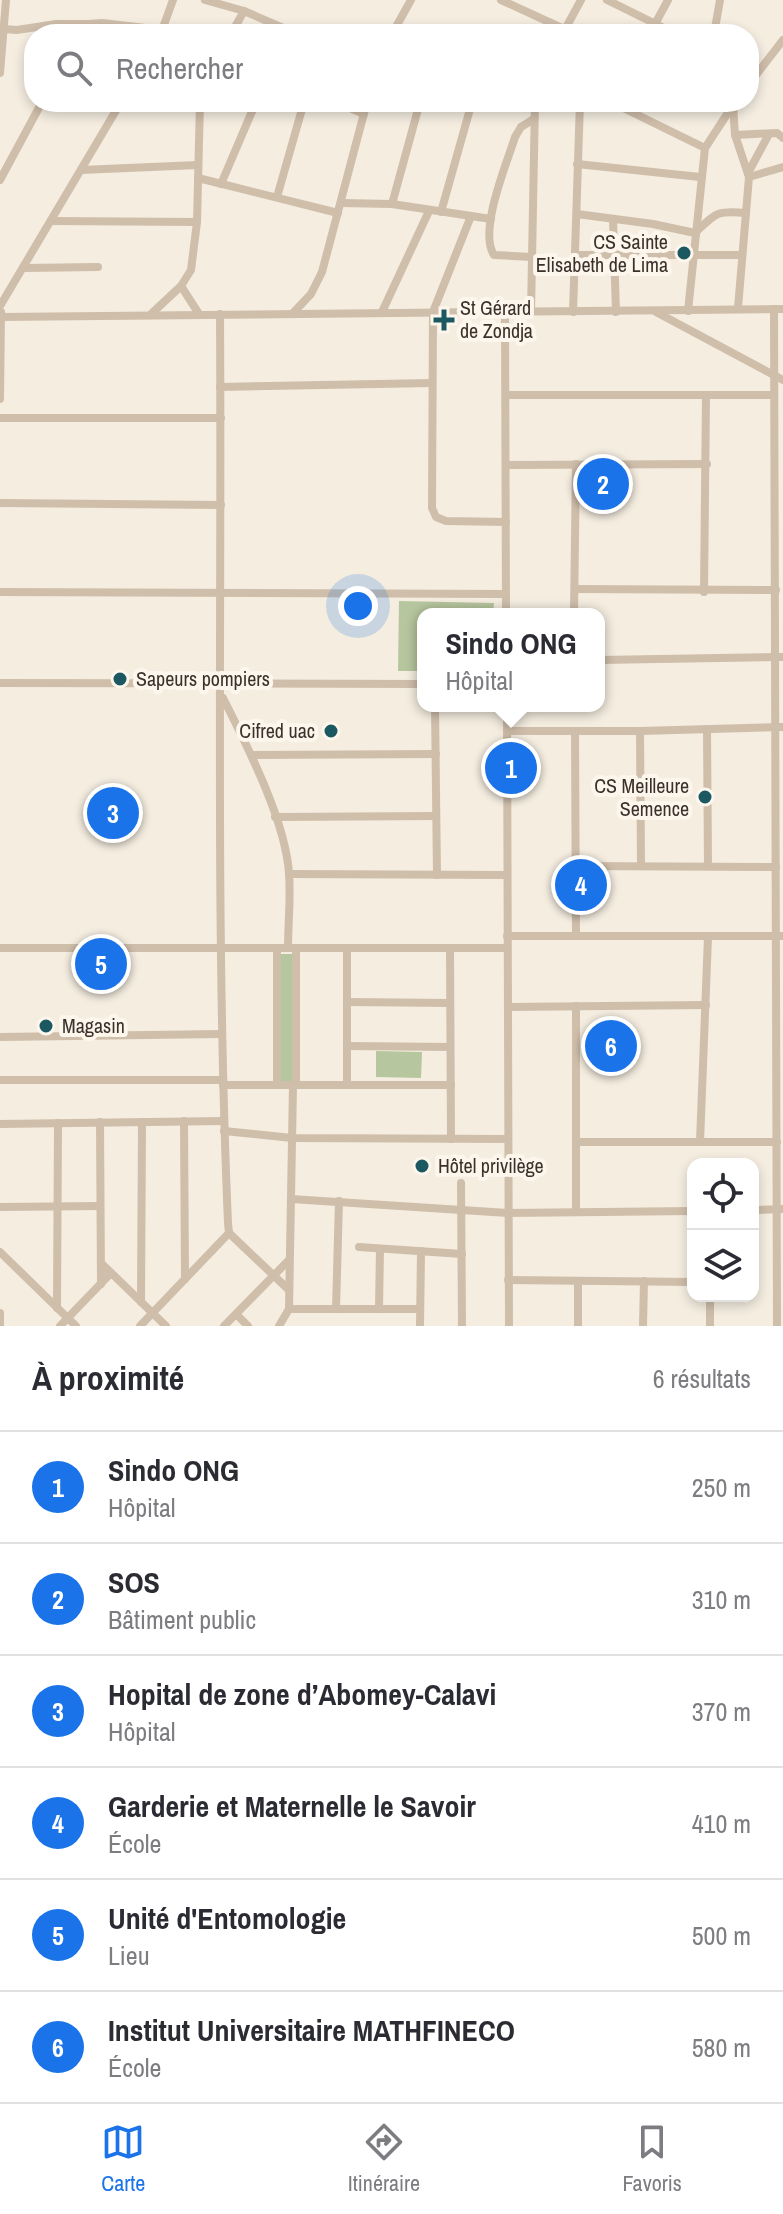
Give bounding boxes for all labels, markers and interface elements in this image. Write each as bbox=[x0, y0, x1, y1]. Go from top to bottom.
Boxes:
search box bbox=[24, 24, 759, 112]
icon: search bbox=[52, 46, 96, 90]
text: Rechercher bbox=[116, 48, 243, 88]
place label: CS Sainte Elisabeth de Lima bbox=[536, 228, 668, 278]
marker: CS Sainte Elisabeth de Lima bbox=[675, 244, 693, 262]
place label: St Gérard de Zondja bbox=[460, 294, 533, 344]
marker: St Gérard de Zondja bbox=[435, 311, 453, 329]
pin: 2 bbox=[577, 454, 629, 514]
your location bbox=[338, 586, 378, 626]
popup bbox=[417, 608, 605, 712]
text: Sindo ONG bbox=[445, 623, 577, 663]
text: Hôpital bbox=[445, 663, 513, 698]
place label: Sapeurs pompiers bbox=[136, 665, 270, 692]
marker: Sapeurs pompiers bbox=[111, 670, 129, 688]
place label: Cifred uac bbox=[239, 717, 315, 744]
marker: Cifred uac bbox=[322, 722, 340, 740]
pin: 1 bbox=[485, 738, 537, 798]
place label: CS Meilleure Semence bbox=[594, 772, 689, 822]
pin: 3 bbox=[87, 783, 139, 843]
marker: CS Meilleure Semence bbox=[696, 788, 714, 806]
pin: 4 bbox=[555, 855, 607, 915]
pin: 5 bbox=[75, 934, 127, 994]
place label: Magasin bbox=[62, 1012, 125, 1039]
pin: 6 bbox=[585, 1016, 637, 1076]
marker: Magasin bbox=[37, 1017, 55, 1035]
place label: Hôtel privilège bbox=[438, 1152, 544, 1179]
marker: Hôtel privilège bbox=[413, 1157, 431, 1175]
map controls bbox=[687, 1158, 759, 1302]
button: locate bbox=[687, 1158, 759, 1230]
button: layers bbox=[687, 1230, 759, 1302]
text: À proximité bbox=[32, 1355, 184, 1401]
text: 6 résultats bbox=[653, 1361, 751, 1396]
text: Sindo ONG bbox=[108, 1450, 239, 1490]
text: 1 bbox=[52, 1470, 64, 1505]
text: 250 m bbox=[692, 1470, 751, 1505]
text: Hôpital bbox=[108, 1490, 176, 1525]
text: SOS bbox=[108, 1562, 160, 1602]
text: 2 bbox=[52, 1582, 64, 1617]
text: 310 m bbox=[692, 1582, 751, 1617]
text: Bâtiment public bbox=[108, 1602, 256, 1637]
text: Hopital de zone d’Abomey-Calavi bbox=[108, 1674, 496, 1714]
text: 3 bbox=[52, 1694, 64, 1729]
text: 370 m bbox=[692, 1694, 751, 1729]
text: Hôpital bbox=[108, 1714, 176, 1749]
text: Garderie et Maternelle le Savoir bbox=[108, 1786, 476, 1826]
text: 4 bbox=[52, 1806, 64, 1841]
text: 410 m bbox=[692, 1806, 751, 1841]
text: École bbox=[108, 1826, 161, 1861]
text: Unité d'Entomologie bbox=[108, 1898, 346, 1938]
text: 5 bbox=[52, 1918, 64, 1953]
text: 500 m bbox=[692, 1918, 751, 1953]
text: Lieu bbox=[108, 1938, 150, 1973]
text: Institut Universitaire MATHFINECO bbox=[108, 2010, 515, 2050]
text: 6 bbox=[52, 2030, 64, 2065]
text: 580 m bbox=[692, 2030, 751, 2065]
text: École bbox=[108, 2050, 161, 2085]
tab: Carte bbox=[101, 2120, 145, 2198]
tab: Itinéraire bbox=[348, 2120, 420, 2198]
tab: Favoris bbox=[622, 2120, 682, 2198]

